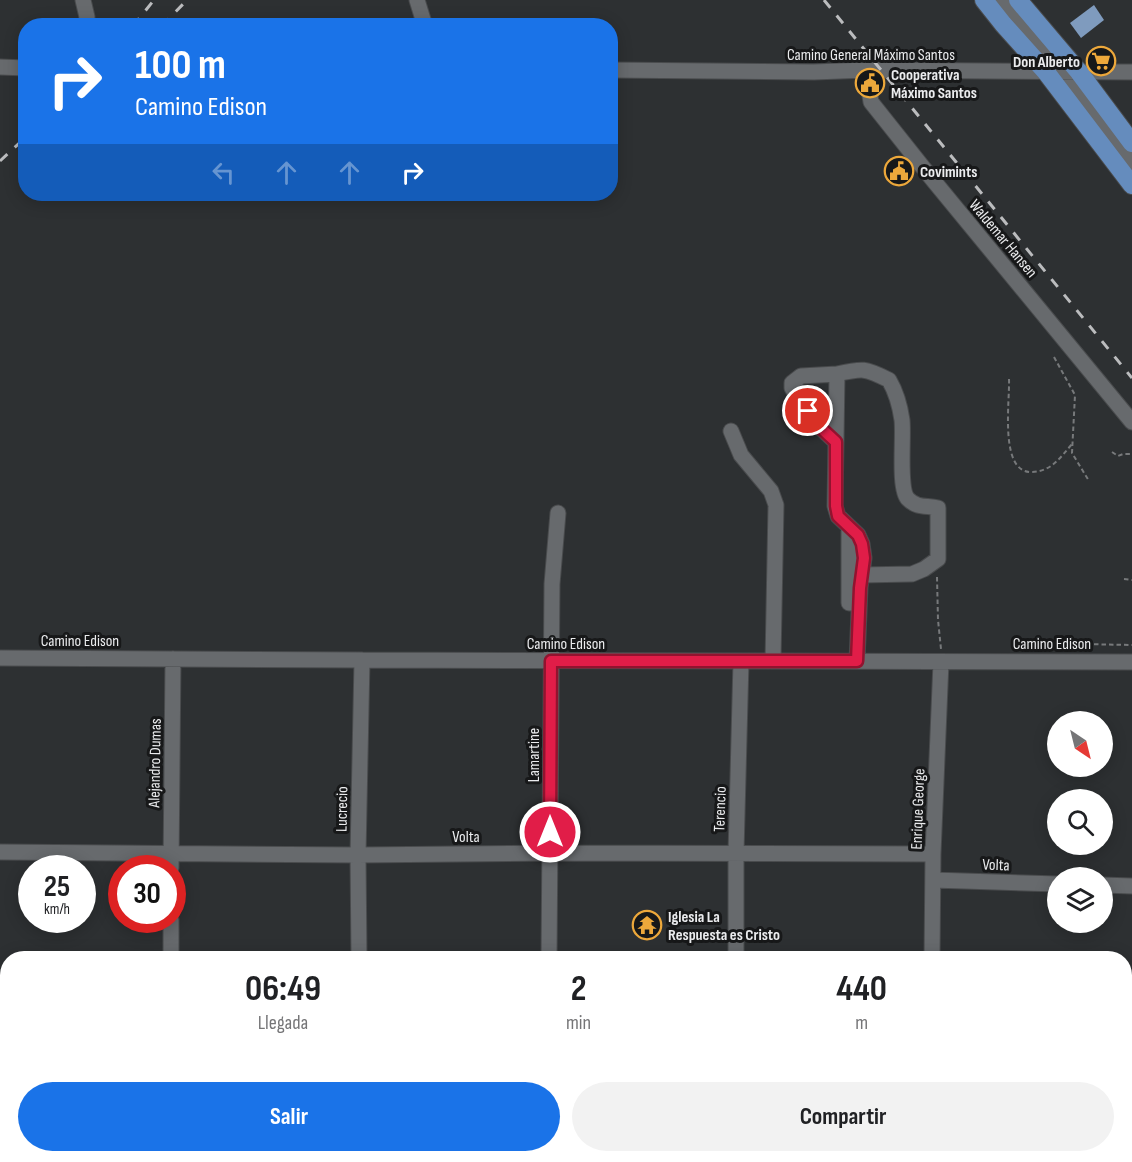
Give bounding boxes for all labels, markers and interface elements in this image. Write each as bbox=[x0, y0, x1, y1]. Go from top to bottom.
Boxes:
text: 100 m bbox=[135, 40, 226, 91]
icon: right bbox=[36, 42, 114, 120]
supermarket icon: Don Alberto bbox=[1085, 45, 1117, 77]
street label: Camino General Máximo Santos bbox=[787, 46, 955, 65]
place label: Don Alberto bbox=[1013, 53, 1080, 72]
place label: Cooperativa Máximo Santos bbox=[891, 66, 977, 103]
public building icon: Cooperativa Máximo Santos bbox=[854, 67, 886, 99]
text: Camino Edison bbox=[135, 91, 267, 123]
public building icon: Covimints bbox=[883, 155, 915, 187]
icon: left bbox=[207, 156, 240, 189]
icon: ahead bbox=[270, 156, 303, 189]
icon: ahead bbox=[333, 156, 366, 189]
icon: right bbox=[396, 156, 429, 189]
place label: Covimints bbox=[920, 163, 977, 182]
street label: Waldemar Hansen bbox=[965, 196, 1041, 282]
pin bbox=[782, 385, 833, 436]
icon: arrive bbox=[791, 394, 824, 427]
street label: Camino Edison bbox=[41, 632, 119, 651]
street label: Camino Edison bbox=[527, 635, 605, 654]
street label: Camino Edison bbox=[1013, 635, 1091, 654]
north arrow bbox=[1047, 711, 1113, 777]
map controls bbox=[1047, 711, 1113, 933]
street label: Alejandro Dumas bbox=[145, 718, 166, 809]
street label: Lamartine bbox=[525, 728, 544, 782]
street label: Enrique George bbox=[908, 768, 929, 850]
street label: Lucrecio bbox=[333, 786, 352, 832]
street label: Terencio bbox=[710, 786, 731, 832]
button: search bbox=[1047, 789, 1113, 855]
position arrow bbox=[518, 800, 582, 864]
street label: Volta bbox=[452, 828, 480, 847]
speed limit sign: 30 bbox=[108, 855, 186, 933]
street label: Volta bbox=[982, 856, 1010, 875]
button: layers bbox=[1047, 867, 1113, 933]
text: 25 bbox=[44, 869, 70, 905]
text: km/h bbox=[44, 900, 70, 919]
place label: Iglesia La Respuesta es Cristo bbox=[668, 908, 780, 945]
temple icon: Iglesia La Respuesta es Cristo bbox=[631, 909, 663, 941]
text: 06:49 bbox=[245, 968, 321, 1011]
text: 2 bbox=[571, 968, 586, 1011]
text: 440 bbox=[836, 968, 887, 1011]
text: Llegada bbox=[258, 1011, 308, 1035]
text: min bbox=[566, 1011, 591, 1035]
text: m bbox=[855, 1011, 868, 1035]
button: Salir bbox=[18, 1082, 560, 1151]
button: Compartir bbox=[572, 1082, 1114, 1151]

